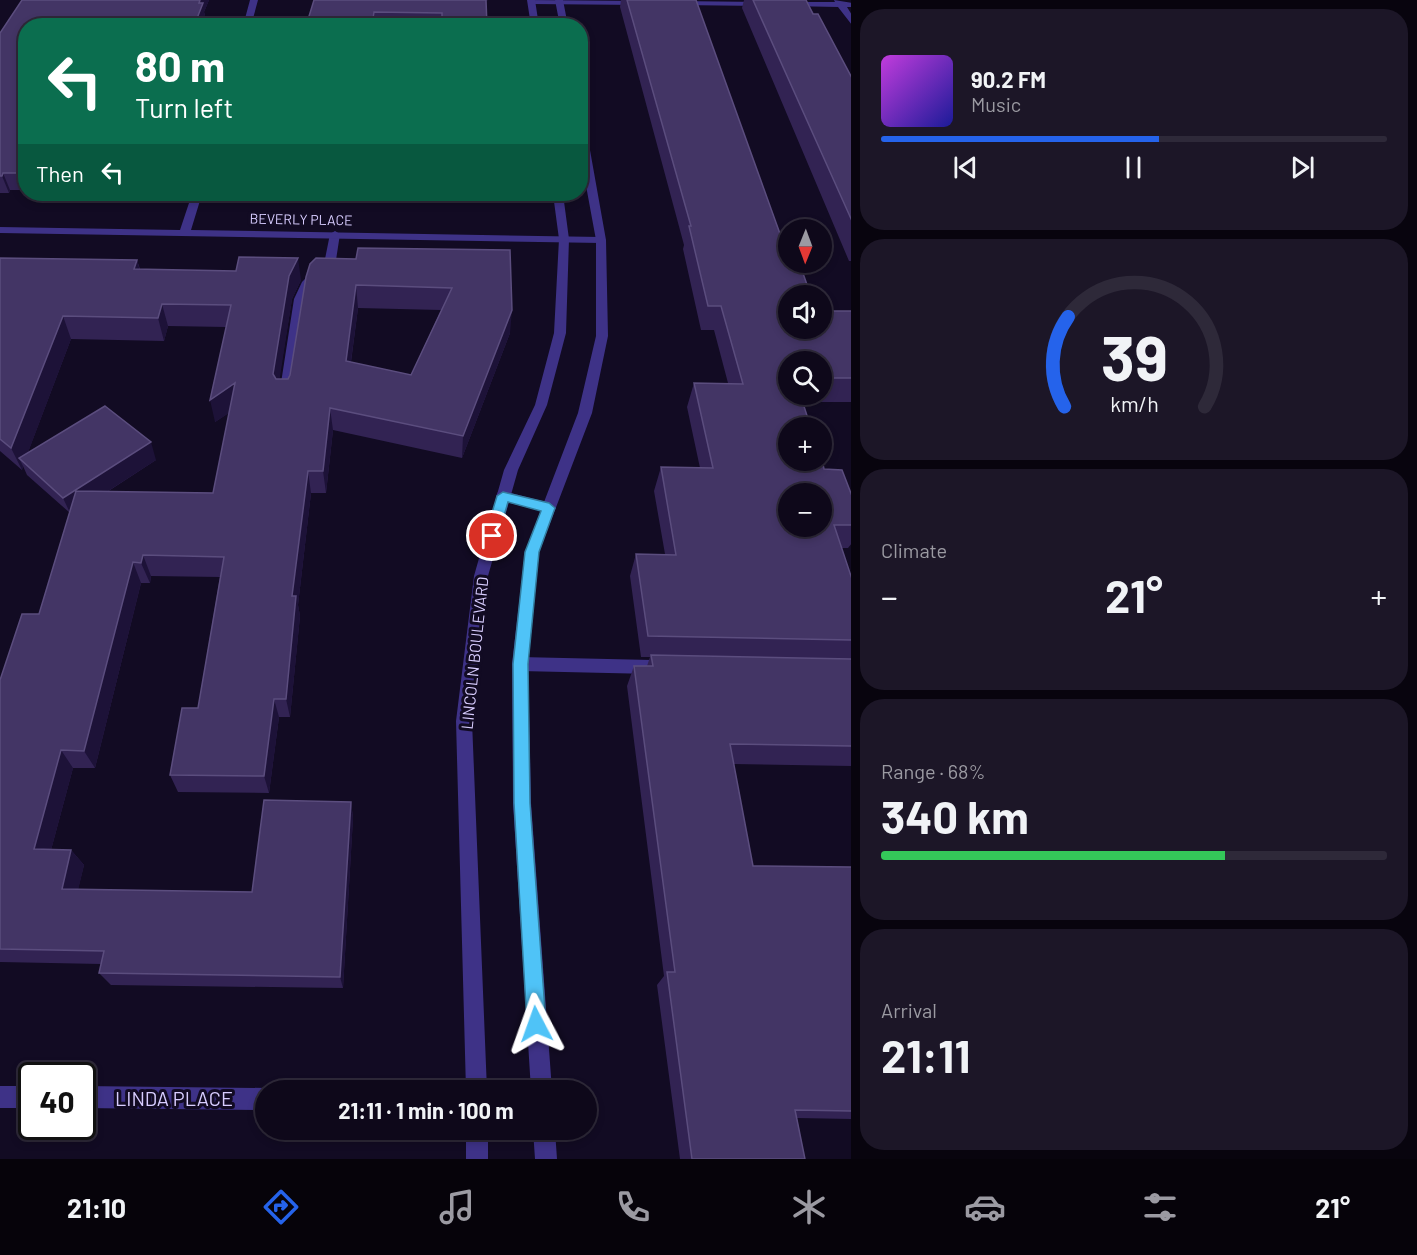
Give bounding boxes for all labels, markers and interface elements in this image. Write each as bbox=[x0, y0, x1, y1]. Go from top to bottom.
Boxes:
text: 80 m bbox=[135, 40, 225, 90]
icon: left bbox=[36, 42, 114, 120]
text: 90.2 FM bbox=[971, 66, 1046, 92]
text: Turn left bbox=[135, 91, 233, 123]
text: Music bbox=[971, 92, 1021, 116]
icon: previous bbox=[949, 151, 982, 184]
icon: pause bbox=[1117, 151, 1150, 184]
icon: next bbox=[1286, 151, 1319, 184]
icon: left bbox=[96, 156, 129, 189]
text: Then bbox=[36, 160, 84, 186]
street label: BEVERLY PLACE bbox=[249, 210, 353, 228]
north arrow bbox=[778, 219, 832, 273]
map controls bbox=[778, 219, 832, 537]
button: sound bbox=[778, 285, 832, 339]
text: 39 bbox=[1101, 319, 1167, 393]
button: search bbox=[778, 351, 832, 405]
text: km/h bbox=[1110, 391, 1158, 416]
button: + bbox=[778, 417, 832, 471]
button: − bbox=[778, 483, 832, 537]
pin bbox=[466, 510, 517, 561]
icon: arrive bbox=[475, 519, 508, 552]
text: Climate bbox=[881, 538, 947, 562]
text: 21° bbox=[1105, 568, 1163, 622]
street label: LINCOLN BOULEVARD bbox=[457, 576, 491, 730]
text: − bbox=[881, 576, 898, 616]
text: + bbox=[1371, 576, 1387, 616]
text: Range · 68% bbox=[881, 759, 985, 783]
text: 340 km bbox=[881, 789, 1029, 843]
position arrow bbox=[504, 992, 568, 1056]
text: Arrival bbox=[881, 998, 937, 1022]
text: 21:11 bbox=[881, 1028, 970, 1082]
speed limit sign: 40 bbox=[18, 1062, 96, 1140]
street label: LINDA PLACE bbox=[115, 1086, 233, 1110]
text: 21:11 · 1 min · 100 m bbox=[338, 1097, 514, 1123]
icon: directions bbox=[260, 1186, 302, 1228]
icon: music bbox=[436, 1186, 478, 1228]
icon: phone bbox=[612, 1186, 654, 1228]
icon: climate bbox=[788, 1186, 830, 1228]
icon: car bbox=[964, 1186, 1006, 1228]
icon: filters bbox=[1139, 1186, 1181, 1228]
text: 21:10 bbox=[67, 1191, 126, 1223]
text: 21° bbox=[1315, 1191, 1350, 1223]

